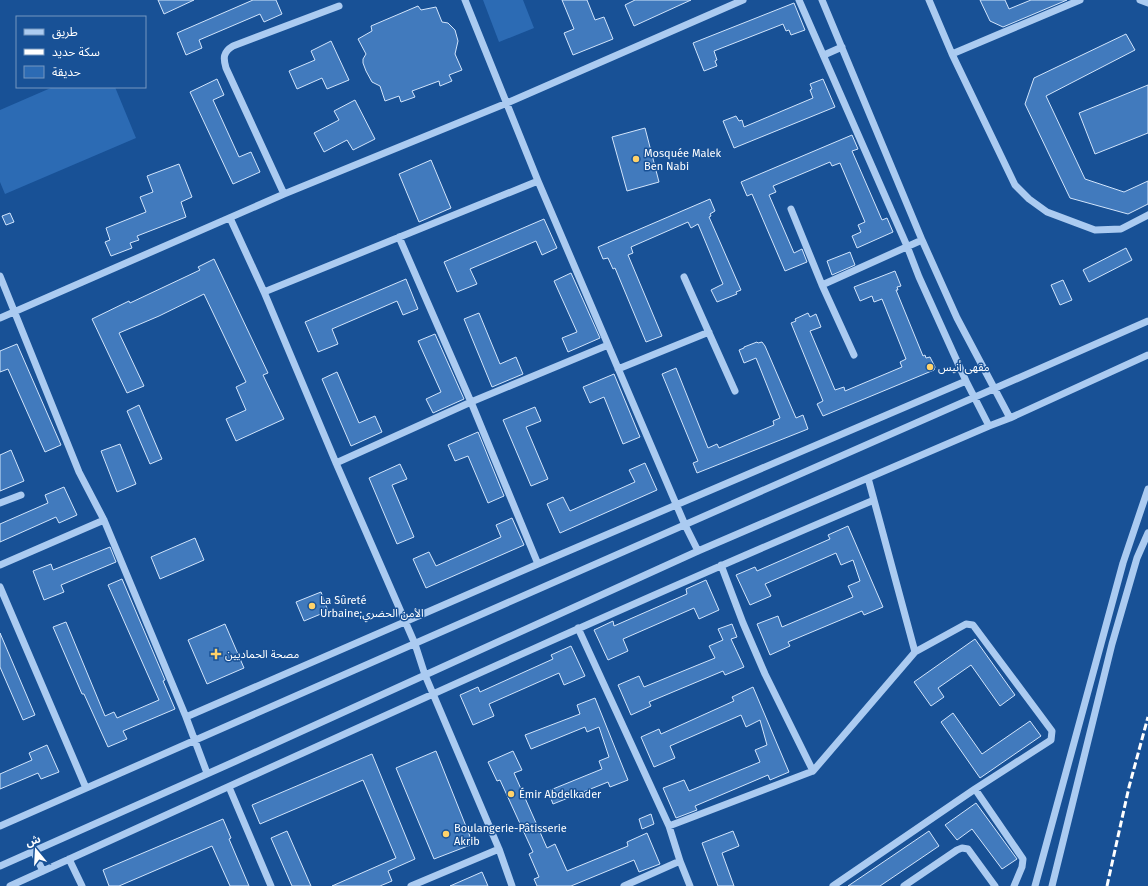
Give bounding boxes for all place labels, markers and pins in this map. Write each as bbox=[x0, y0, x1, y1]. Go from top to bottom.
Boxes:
place label: Mosquée Malek Ben Nabi bbox=[644, 147, 722, 173]
marker: Mosquée Malek Ben Nabi bbox=[631, 154, 641, 164]
place label: مقهى أنيس bbox=[938, 360, 990, 374]
marker: مقهى أنيس bbox=[925, 362, 935, 372]
place label: La Sûreté Urbaine;الأمن الحضري bbox=[320, 594, 424, 622]
marker: La Sûreté Urbaine;الأمن الحضري bbox=[307, 601, 317, 611]
marker: مصحة الحماديين bbox=[210, 648, 222, 660]
place label: مصحة الحماديين bbox=[225, 648, 299, 661]
place label: Émir Abdelkader bbox=[519, 787, 602, 801]
marker: Émir Abdelkader bbox=[506, 789, 516, 799]
place label: Boulangerie-Pâtisserie Akrib bbox=[454, 822, 567, 848]
marker: Boulangerie-Pâtisserie Akrib bbox=[441, 829, 451, 839]

